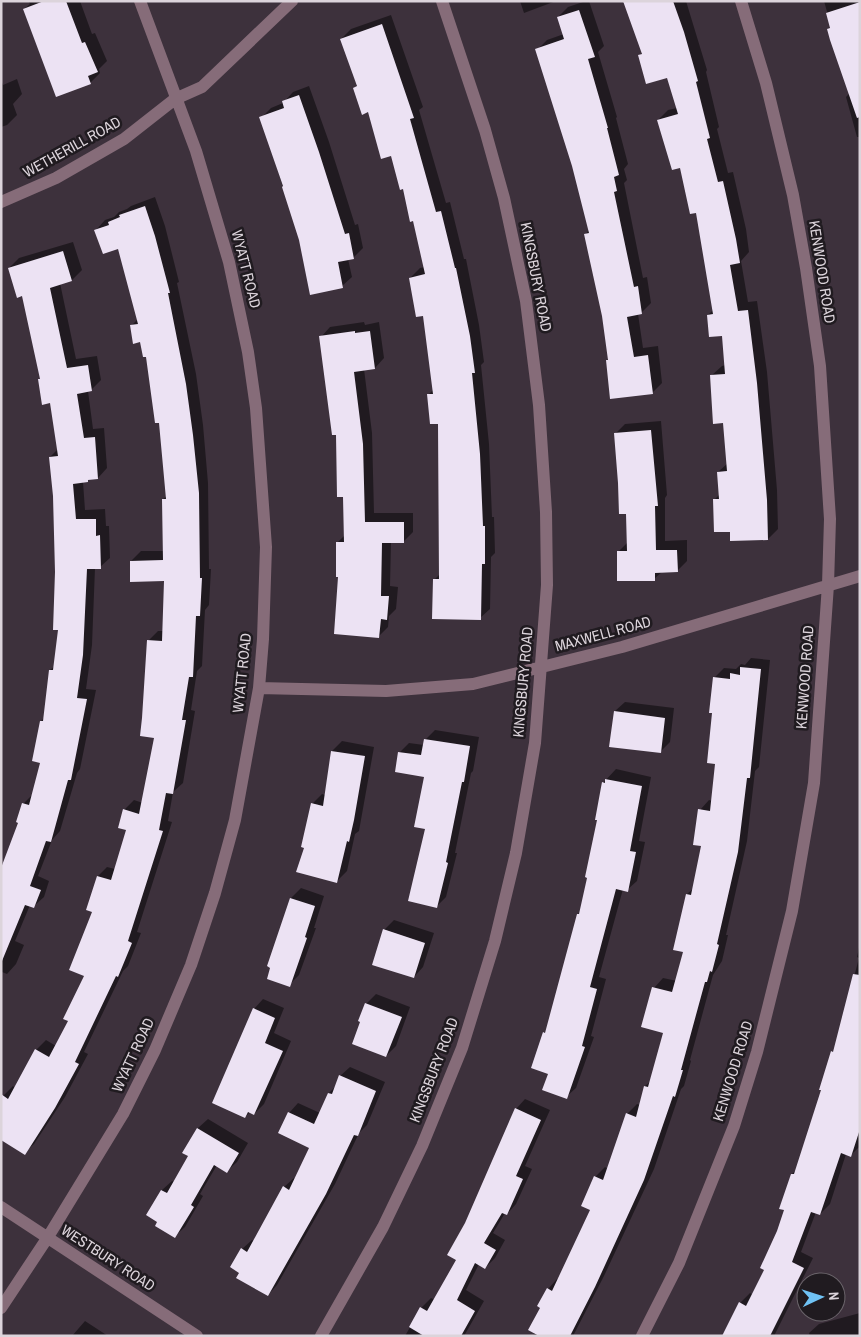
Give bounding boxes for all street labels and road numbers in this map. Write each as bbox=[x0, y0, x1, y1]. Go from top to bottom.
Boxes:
street label: WETHERILL ROAD bbox=[19, 111, 125, 182]
street label: KENWOOD ROAD bbox=[804, 219, 841, 325]
street label: KINGSBURY ROAD bbox=[516, 220, 557, 333]
street label: WYATT ROAD bbox=[227, 228, 266, 310]
street label: MAXWELL ROAD bbox=[553, 611, 653, 656]
street label: KENWOOD ROAD bbox=[790, 624, 819, 730]
street label: KINGSBURY ROAD bbox=[507, 626, 538, 738]
street label: WYATT ROAD bbox=[227, 632, 256, 714]
street label: WYATT ROAD bbox=[106, 1014, 159, 1095]
street label: KINGSBURY ROAD bbox=[404, 1014, 463, 1125]
street label: KENWOOD ROAD bbox=[707, 1018, 758, 1124]
street label: WESTBURY ROAD bbox=[57, 1219, 159, 1296]

